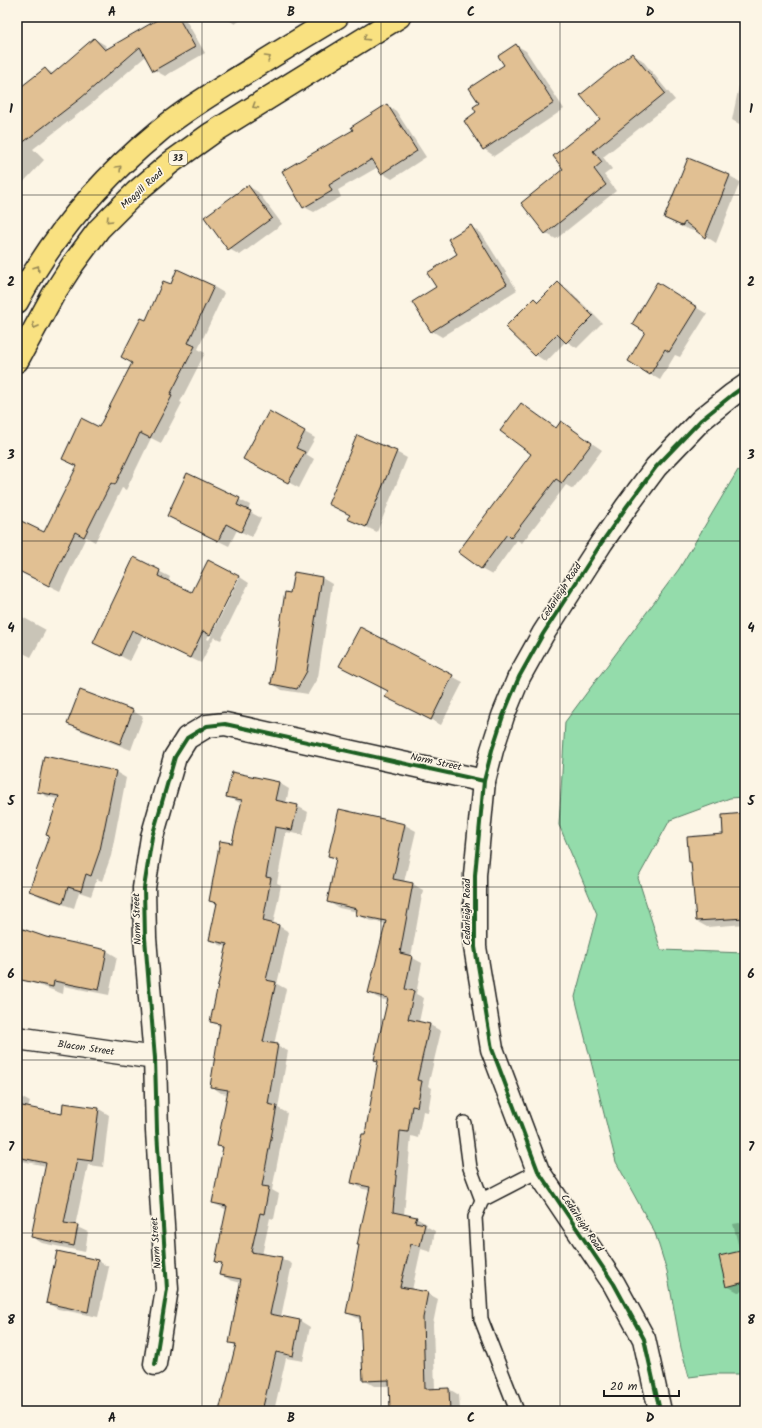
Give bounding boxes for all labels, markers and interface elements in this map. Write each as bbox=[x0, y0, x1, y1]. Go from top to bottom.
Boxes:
text: A bbox=[108, 2, 116, 23]
text: B bbox=[287, 2, 295, 23]
text: C bbox=[467, 2, 475, 23]
text: D bbox=[646, 2, 655, 23]
one-way arrow bbox=[363, 33, 370, 41]
one-way arrow bbox=[264, 56, 271, 63]
text: 1 bbox=[9, 99, 13, 120]
text: 1 bbox=[749, 99, 753, 120]
one-way arrow bbox=[252, 101, 259, 108]
road number: 33 bbox=[169, 151, 187, 165]
one-way arrow bbox=[114, 165, 121, 173]
street label: Moggill Road bbox=[117, 165, 168, 213]
one-way arrow bbox=[106, 215, 114, 223]
one-way arrow bbox=[32, 265, 39, 272]
text: 2 bbox=[7, 272, 15, 293]
text: 2 bbox=[747, 272, 755, 293]
one-way arrow bbox=[33, 322, 40, 329]
text: 3 bbox=[6, 445, 15, 466]
text: 3 bbox=[746, 445, 755, 466]
street label: Cedarleigh Road bbox=[536, 559, 586, 624]
text: 4 bbox=[7, 618, 15, 639]
text: 4 bbox=[747, 618, 755, 639]
street label: Norm Street bbox=[409, 749, 463, 775]
text: 5 bbox=[7, 791, 16, 812]
text: 5 bbox=[747, 791, 756, 812]
street label: Cedarleigh Road bbox=[459, 878, 475, 945]
street label: Norm Street bbox=[128, 893, 146, 945]
text: 6 bbox=[7, 964, 15, 985]
text: 6 bbox=[747, 964, 755, 985]
street label: Blacon Street bbox=[57, 1036, 116, 1060]
text: 7 bbox=[8, 1137, 15, 1158]
text: 7 bbox=[748, 1137, 755, 1158]
street label: Cedarleigh Road bbox=[557, 1191, 608, 1256]
street label: Norm Street bbox=[146, 1216, 166, 1269]
text: 8 bbox=[7, 1310, 15, 1331]
text: 8 bbox=[747, 1310, 755, 1331]
scale bar bbox=[604, 1372, 679, 1398]
text: 20 m bbox=[610, 1377, 638, 1396]
text: A bbox=[108, 1408, 116, 1428]
text: B bbox=[287, 1408, 295, 1428]
text: C bbox=[467, 1408, 475, 1428]
text: D bbox=[646, 1408, 655, 1428]

